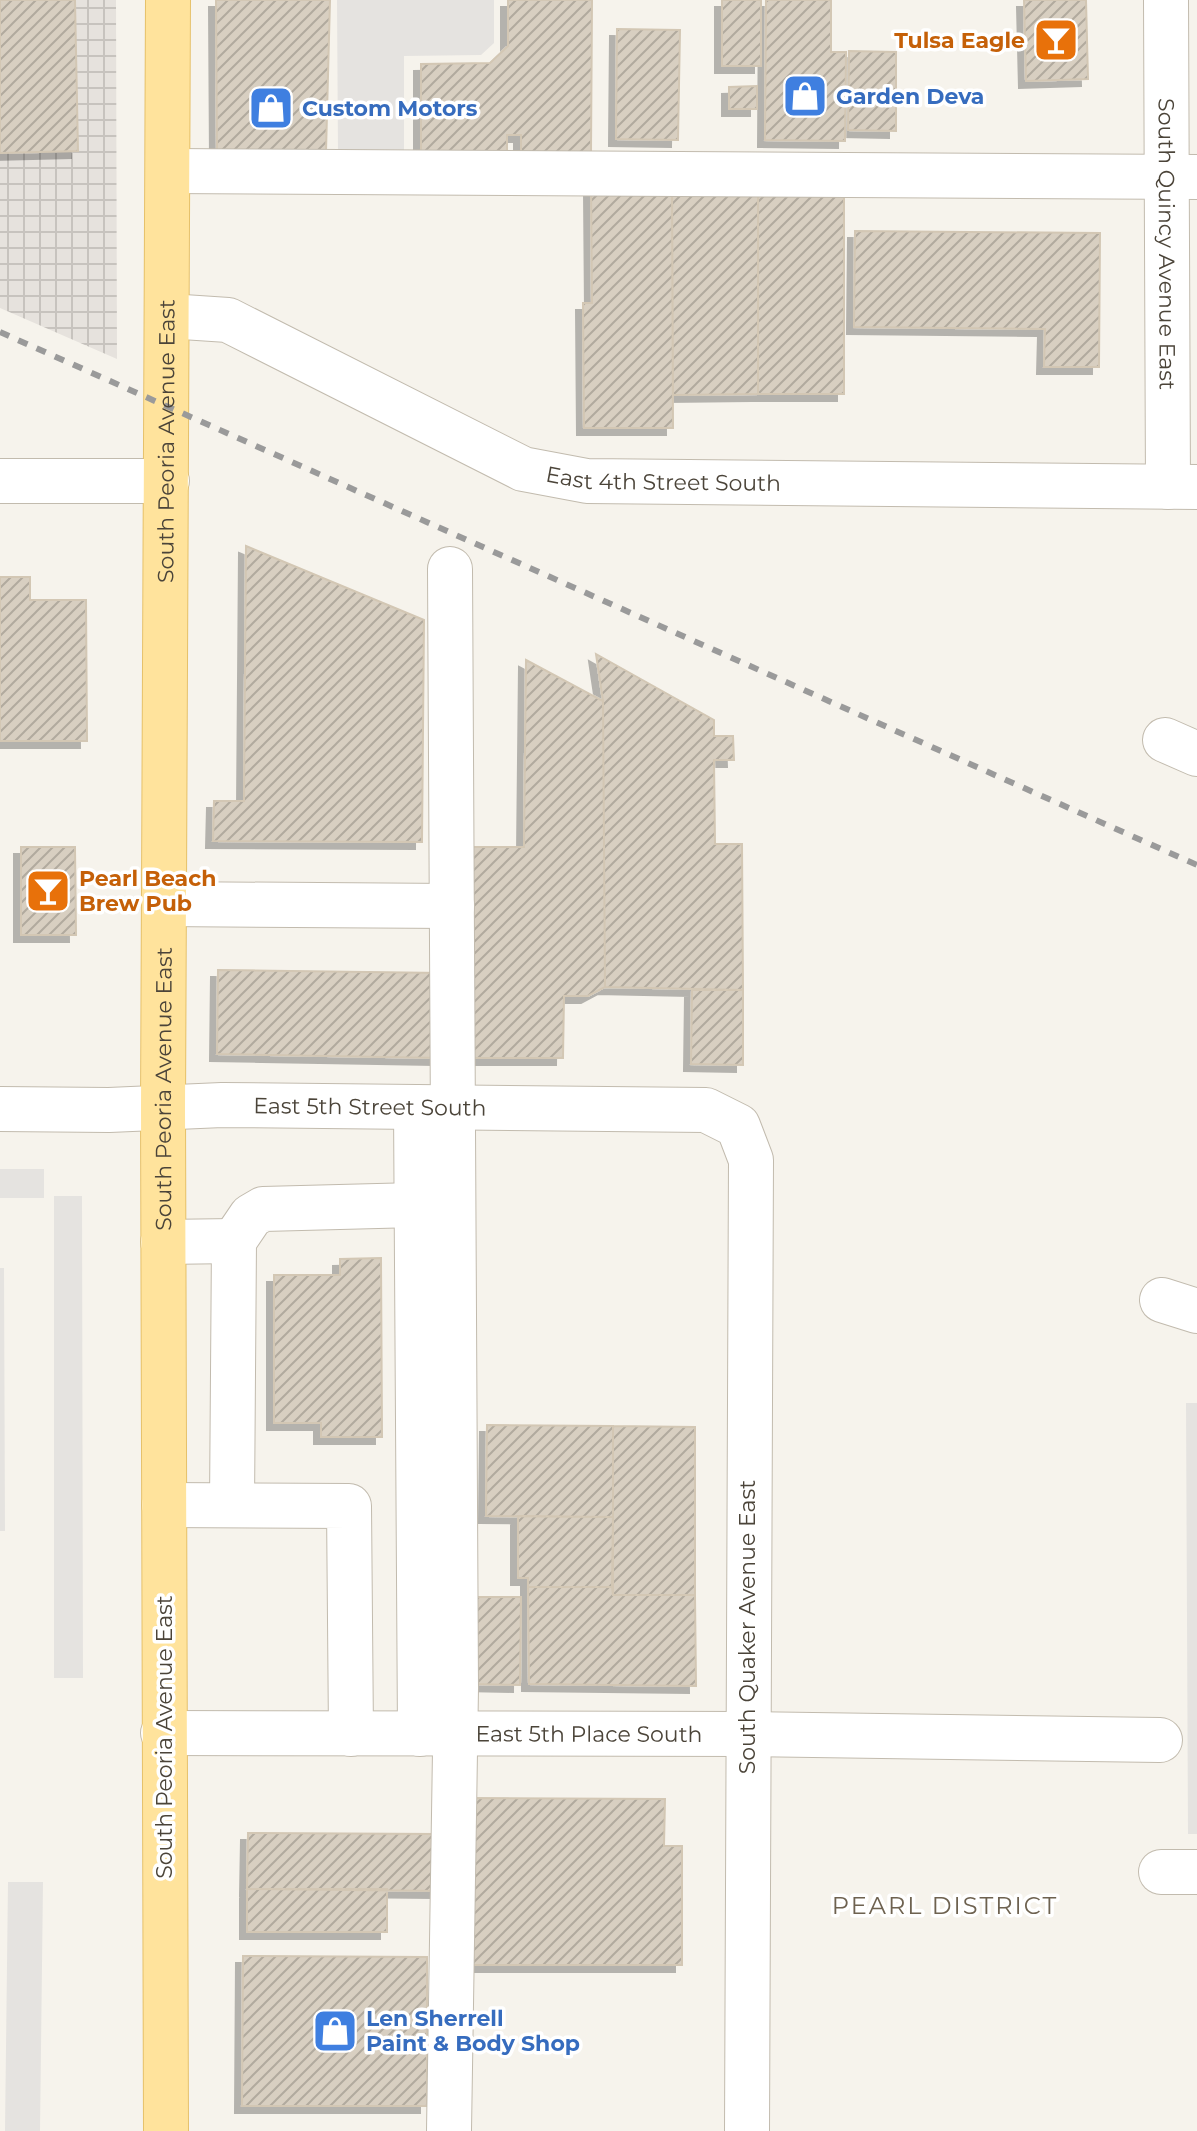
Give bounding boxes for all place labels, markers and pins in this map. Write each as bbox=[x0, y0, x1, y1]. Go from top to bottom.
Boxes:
bar icon: Tulsa Eagle bbox=[1032, 16, 1080, 64]
place label: Tulsa Eagle bbox=[894, 27, 1025, 54]
shop icon: Garden Deva bbox=[781, 72, 829, 120]
place label: Garden Deva bbox=[836, 83, 984, 110]
shop icon: Custom Motors bbox=[247, 84, 295, 132]
place label: Custom Motors bbox=[302, 95, 478, 122]
place label: Pearl Beach Brew Pub bbox=[79, 865, 216, 917]
bar icon: Pearl Beach Brew Pub bbox=[24, 867, 72, 915]
place label: Len Sherrell Paint & Body Shop bbox=[366, 2005, 580, 2057]
shop icon: Len Sherrell Paint & Body Shop bbox=[311, 2007, 359, 2055]

